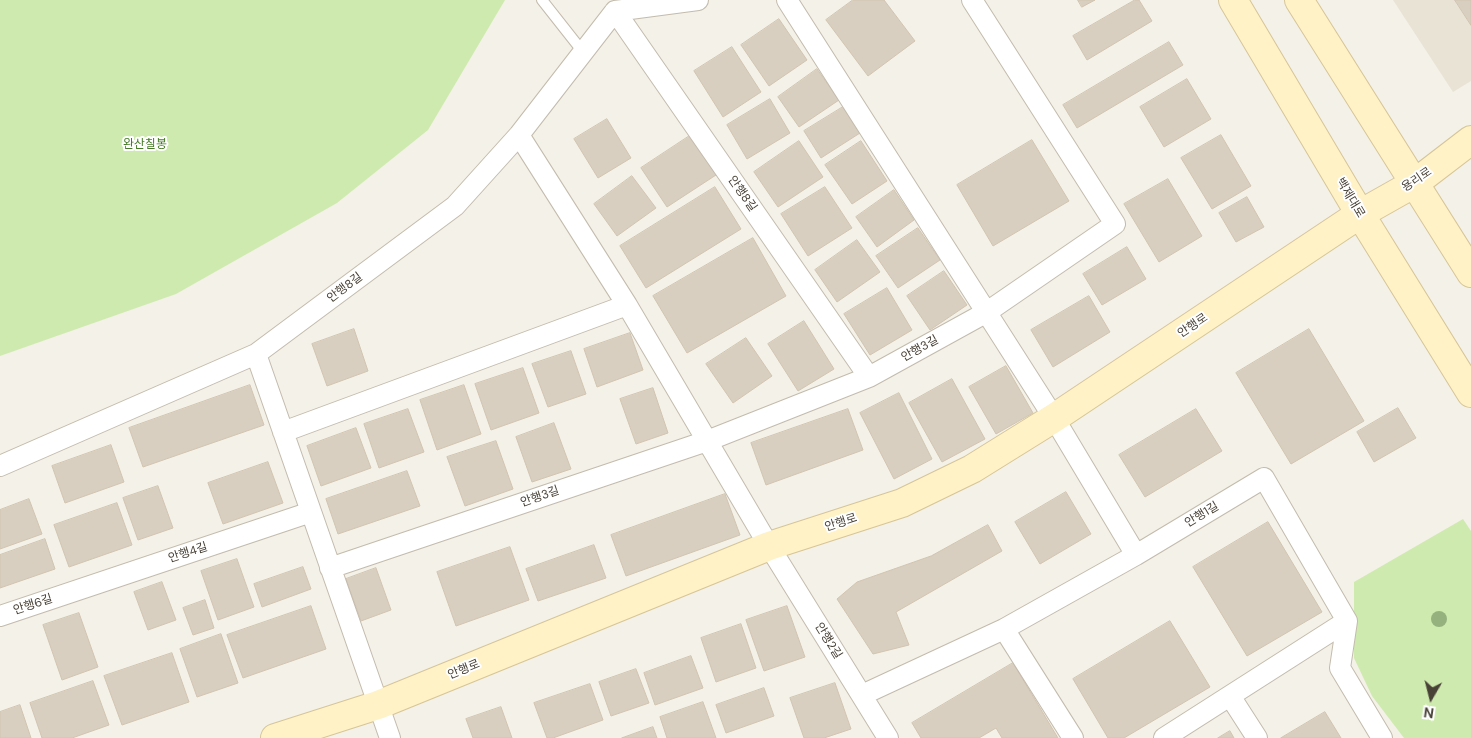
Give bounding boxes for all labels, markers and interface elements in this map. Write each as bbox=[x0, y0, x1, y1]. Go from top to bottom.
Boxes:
park label: 완산칠봉 bbox=[123, 138, 167, 152]
street label: 용리로 bbox=[1399, 165, 1435, 195]
street label: 안행8길 bbox=[725, 173, 759, 215]
street label: 백제대로 bbox=[1332, 175, 1368, 221]
street label: 안행8길 bbox=[325, 270, 365, 306]
street label: 안행로 bbox=[1175, 311, 1211, 341]
street label: 안행3길 bbox=[899, 333, 941, 365]
street label: 안행3길 bbox=[519, 484, 561, 510]
street label: 안행1길 bbox=[1182, 499, 1222, 531]
street label: 안행로 bbox=[823, 511, 859, 535]
street label: 안행4길 bbox=[167, 540, 209, 566]
street label: 안행6길 bbox=[11, 592, 55, 618]
street label: 안행2길 bbox=[811, 620, 845, 662]
street label: 안행로 bbox=[446, 657, 482, 683]
north arrow bbox=[1406, 673, 1456, 723]
text: N bbox=[1423, 703, 1435, 722]

